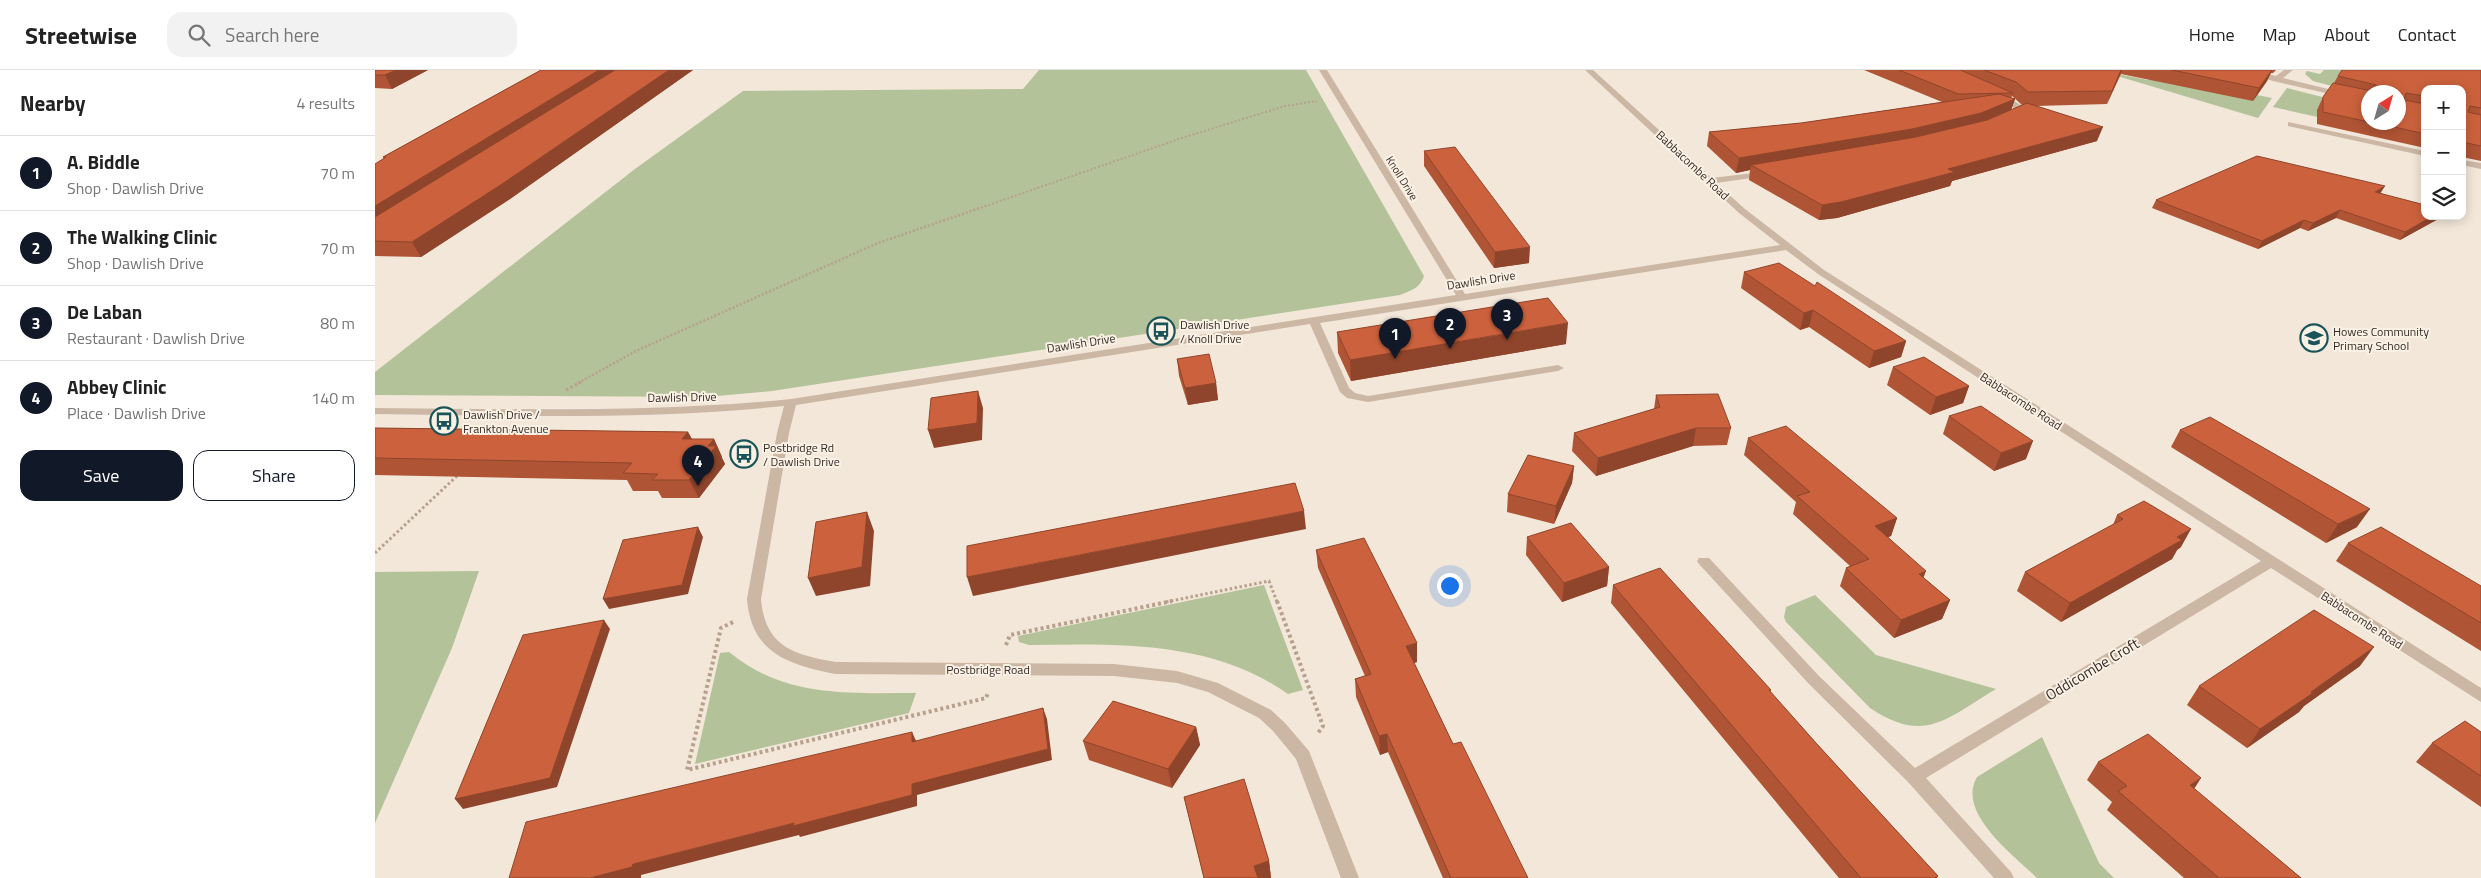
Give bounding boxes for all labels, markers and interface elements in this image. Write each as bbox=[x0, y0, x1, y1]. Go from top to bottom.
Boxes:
search box bbox=[167, 12, 517, 57]
text: Streetwise bbox=[25, 17, 137, 53]
text: Search here bbox=[225, 20, 319, 49]
icon: search bbox=[185, 21, 213, 49]
text: Home bbox=[2189, 21, 2235, 48]
text: Map bbox=[2263, 21, 2296, 48]
text: About bbox=[2324, 21, 2370, 48]
text: Contact bbox=[2398, 21, 2456, 48]
north arrow bbox=[2361, 85, 2406, 130]
map controls bbox=[2421, 85, 2466, 220]
button: + bbox=[2421, 85, 2466, 130]
text: Nearby bbox=[20, 87, 85, 119]
text: 4 results bbox=[296, 91, 355, 115]
street label: Babbacombe Road bbox=[1652, 126, 1734, 204]
button: − bbox=[2421, 130, 2466, 175]
text: A. Biddle bbox=[67, 147, 140, 176]
street label: Knoll Drive bbox=[1382, 153, 1422, 204]
text: 1 bbox=[32, 161, 40, 185]
text: 70 m bbox=[320, 161, 355, 185]
button: layers bbox=[2421, 175, 2466, 220]
text: Shop · Dawlish Drive bbox=[67, 176, 204, 200]
text: The Walking Clinic bbox=[67, 222, 217, 251]
text: 2 bbox=[32, 236, 40, 260]
text: 70 m bbox=[320, 236, 355, 260]
text: Shop · Dawlish Drive bbox=[67, 251, 204, 275]
street label: Dawlish Drive bbox=[1445, 265, 1517, 295]
text: De Laban bbox=[67, 297, 142, 326]
pin: 3 bbox=[1491, 299, 1523, 340]
pin: 2 bbox=[1434, 308, 1466, 349]
text: 3 bbox=[32, 311, 40, 335]
text: 80 m bbox=[320, 311, 355, 335]
place label: Dawlish Drive / Knoll Drive bbox=[1180, 315, 1249, 348]
bus stop icon: Dawlish Drive / Knoll Drive bbox=[1146, 316, 1176, 346]
pin: 1 bbox=[1379, 318, 1411, 359]
place label: Howes Community Primary School bbox=[2333, 322, 2429, 355]
school or university icon: Howes Community Primary School bbox=[2299, 323, 2329, 353]
text: Restaurant · Dawlish Drive bbox=[67, 326, 245, 350]
street label: Dawlish Drive bbox=[1045, 328, 1117, 358]
street label: Babbacombe Road bbox=[1976, 367, 2066, 435]
text: Abbey Clinic bbox=[67, 372, 167, 401]
text: 4 bbox=[32, 386, 40, 410]
text: 140 m bbox=[311, 386, 355, 410]
street label: Dawlish Drive bbox=[647, 387, 717, 407]
text: Place · Dawlish Drive bbox=[67, 401, 206, 425]
place label: Dawlish Drive / Frankton Avenue bbox=[463, 405, 549, 438]
bus stop icon: Dawlish Drive / Frankton Avenue bbox=[429, 406, 459, 436]
place label: Postbridge Rd / Dawlish Drive bbox=[763, 438, 840, 471]
bus stop icon: Postbridge Rd / Dawlish Drive bbox=[729, 439, 759, 469]
pin: 4 bbox=[682, 445, 714, 486]
button: Save bbox=[20, 450, 183, 501]
button: Share bbox=[193, 450, 355, 501]
your location bbox=[1437, 573, 1463, 599]
street label: Babbacombe Road bbox=[2317, 586, 2407, 654]
street label: Oddicombe Croft bbox=[2041, 631, 2144, 706]
street label: Postbridge Road bbox=[946, 660, 1030, 679]

